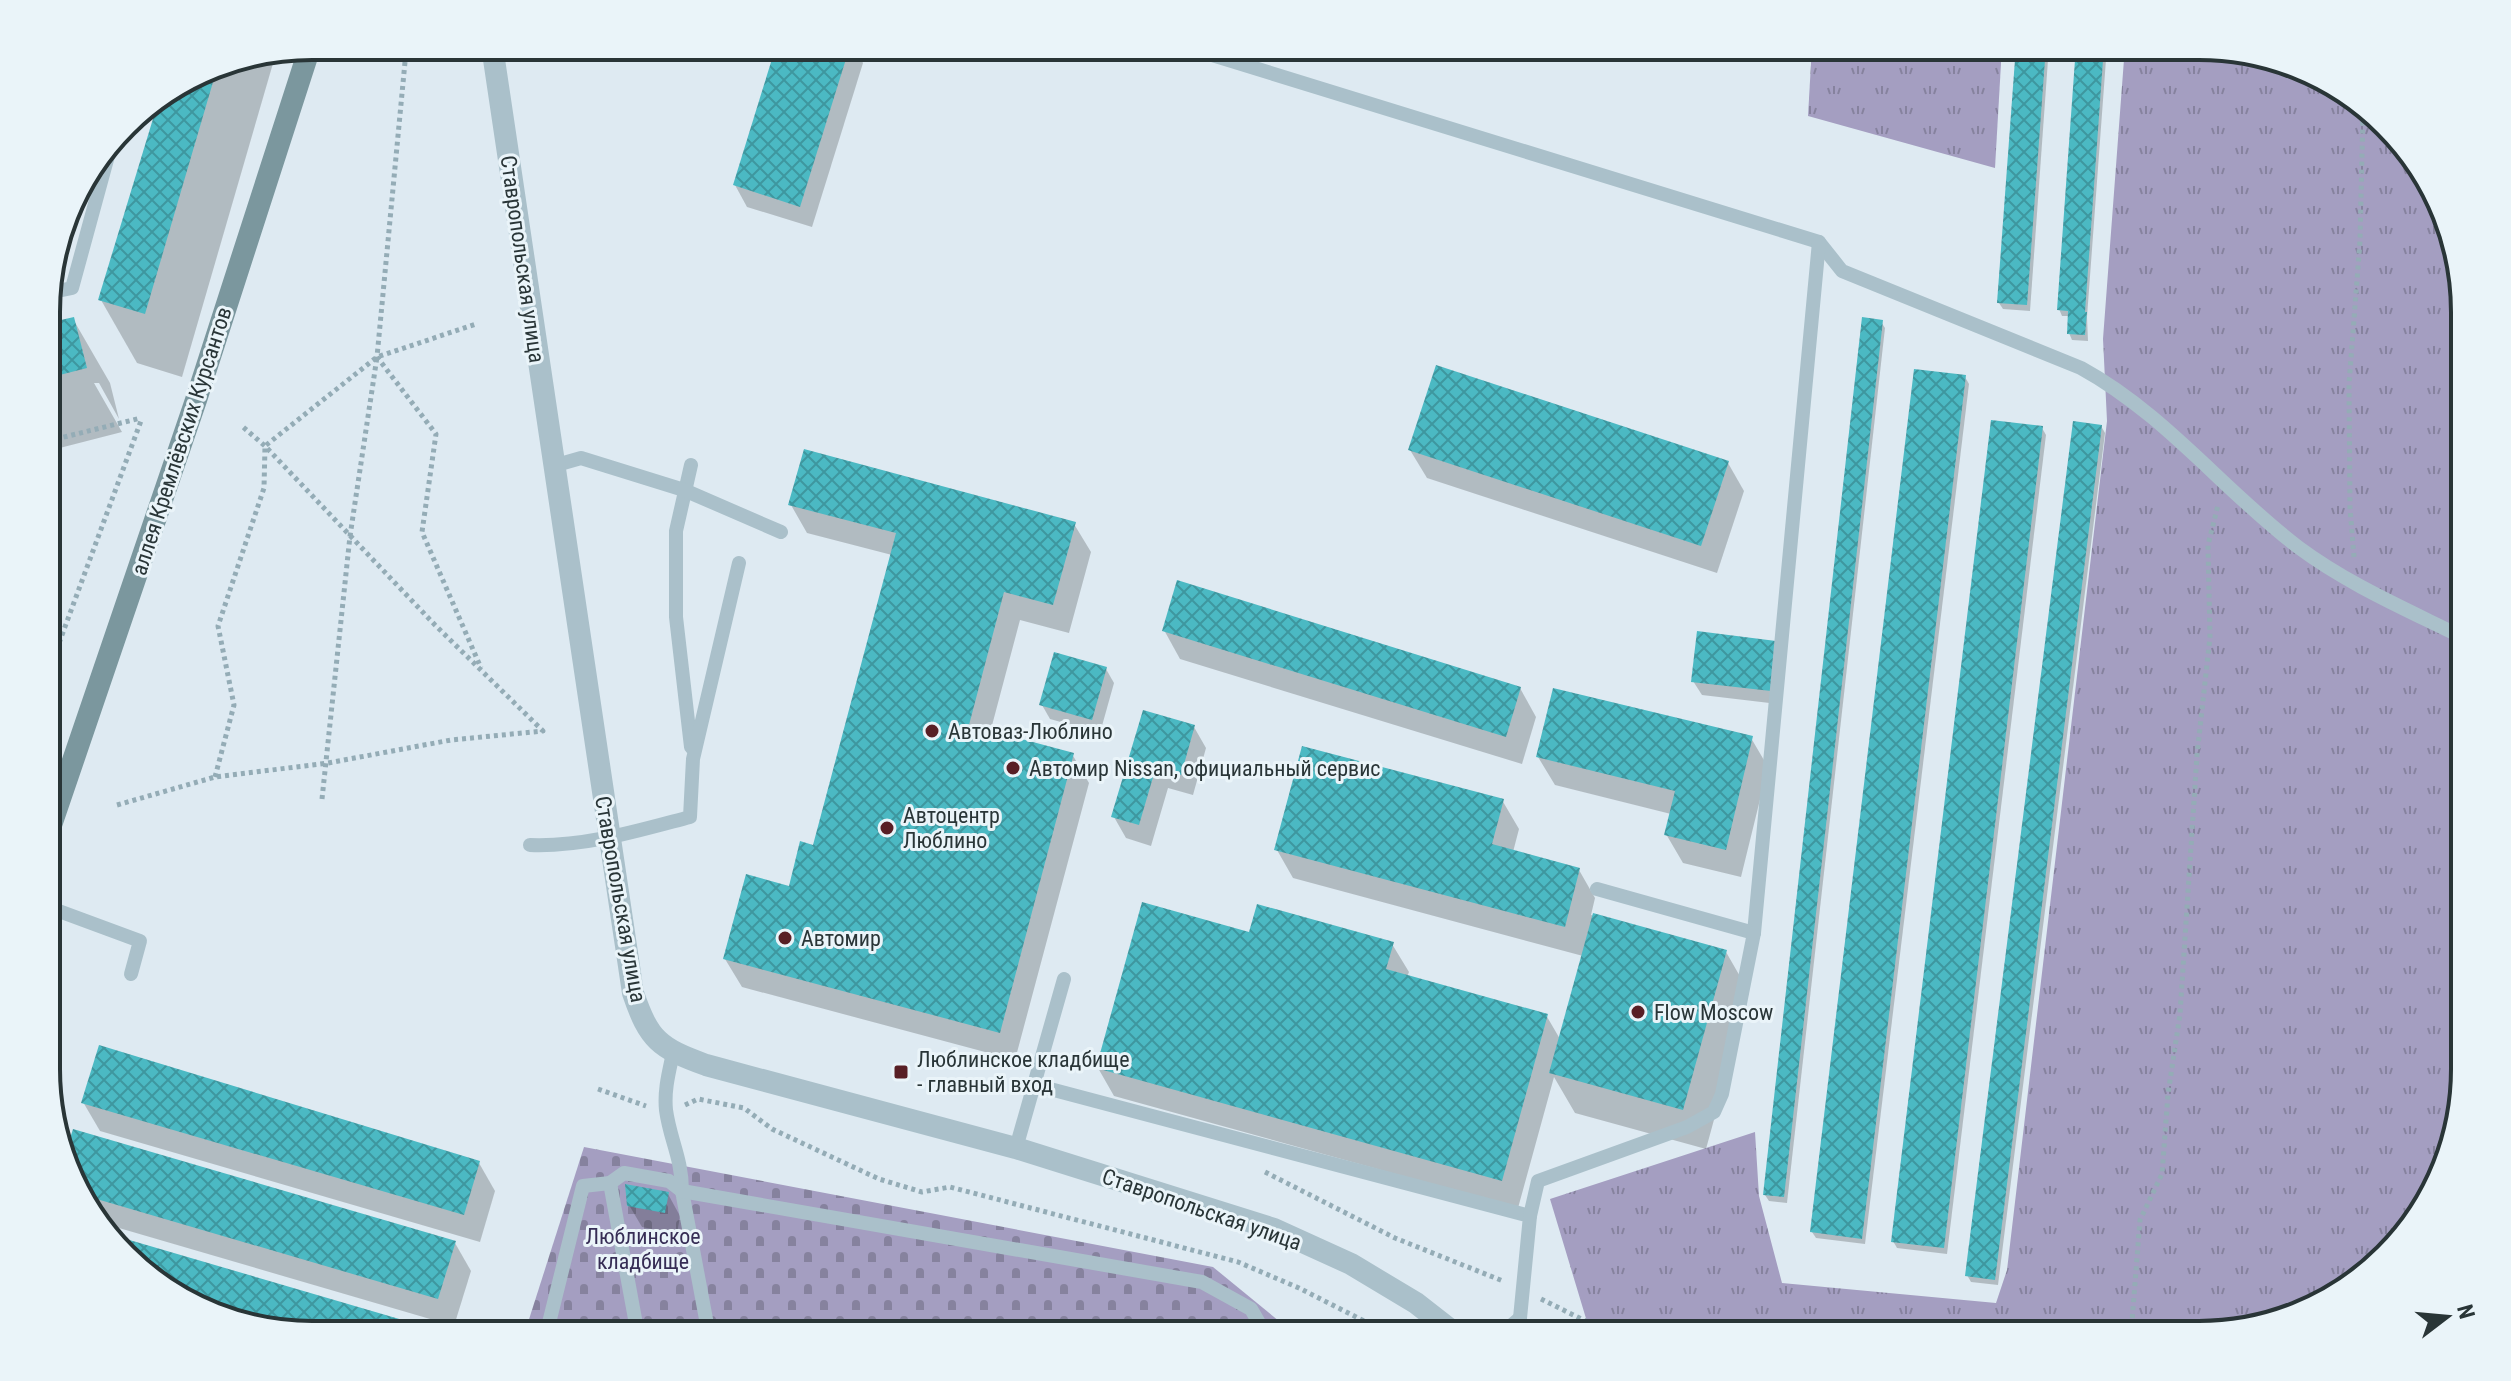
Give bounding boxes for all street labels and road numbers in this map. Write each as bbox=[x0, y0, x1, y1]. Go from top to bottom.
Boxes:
street label: Ставропольская улица bbox=[496, 154, 549, 364]
street label: аллея Кремлёвских Курсантов bbox=[126, 304, 237, 578]
street label: Ставропольская улица bbox=[590, 794, 651, 1004]
street label: Ставропольская улица bbox=[1099, 1164, 1305, 1255]

